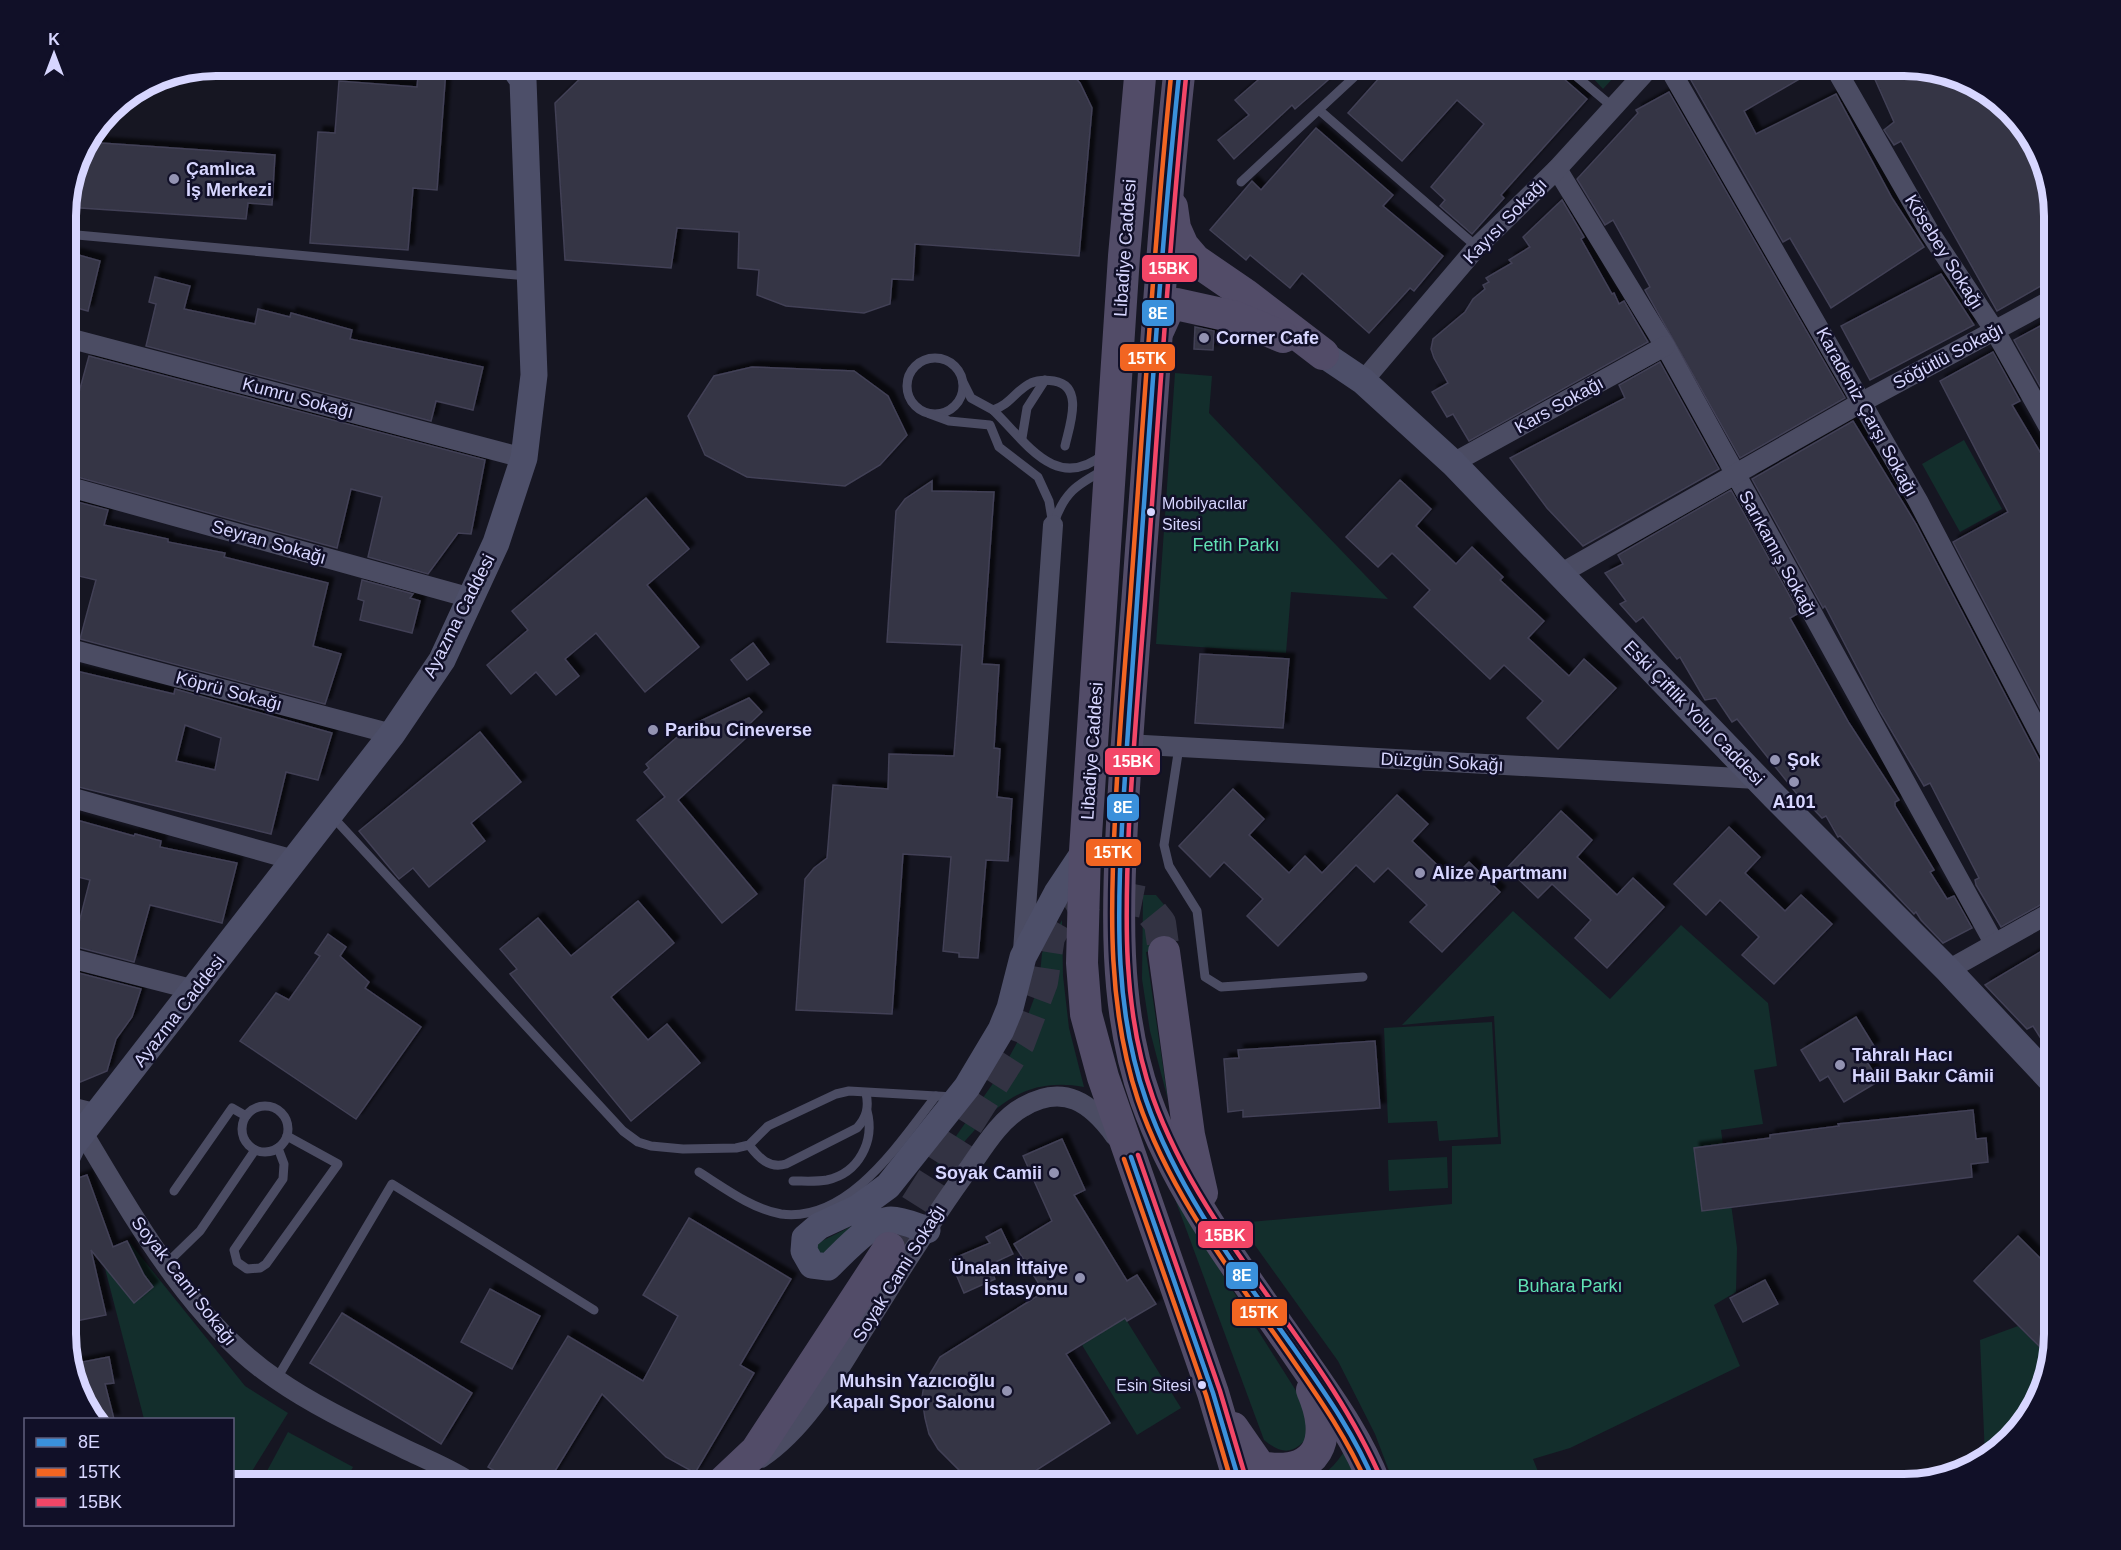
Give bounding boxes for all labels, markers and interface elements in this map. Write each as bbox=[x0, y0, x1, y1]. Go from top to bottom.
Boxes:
north arrow bbox=[24, 24, 84, 84]
text: K bbox=[48, 31, 60, 48]
place label: Çamlıca İş Merkezi bbox=[186, 159, 272, 200]
marker: Çamlıca İş Merkezi bbox=[167, 172, 181, 186]
street label: Kayısı Sokağı bbox=[1459, 174, 1551, 268]
street label: Libadiye Caddesi bbox=[1110, 178, 1140, 318]
street label: Kösebey Sokağı bbox=[1901, 191, 1987, 313]
line badge: 15BK bbox=[1141, 254, 1198, 283]
text: 15BK bbox=[1149, 260, 1190, 277]
line badge: 8E bbox=[1141, 299, 1175, 327]
text: 8E bbox=[1148, 305, 1168, 322]
street label: Söğütlü Sokağı bbox=[1889, 319, 2007, 393]
street label: Karadeniz Çarşı Sokağı bbox=[1812, 324, 1922, 500]
place label: Corner Cafe bbox=[1216, 328, 1319, 348]
marker: Corner Cafe bbox=[1197, 331, 1211, 345]
line badge: 15TK bbox=[1119, 343, 1176, 372]
text: 15TK bbox=[1127, 350, 1167, 367]
street label: Kars Sokağı bbox=[1511, 372, 1607, 438]
street label: Kumru Sokağı bbox=[240, 374, 356, 422]
street label: Sarıkamış Sokağı bbox=[1735, 487, 1821, 621]
place label: Mobilyacılar Sitesi bbox=[1162, 495, 1248, 533]
marker: Mobilyacılar Sitesi bbox=[1145, 506, 1157, 518]
street label: Seyran Sokağı bbox=[209, 516, 329, 568]
park label: Fetih Parkı bbox=[1192, 535, 1280, 555]
street label: Ayazma Caddesi bbox=[419, 551, 499, 681]
street label: Eski Çiftlik Yolu Caddesi bbox=[1620, 637, 1768, 789]
street label: Köprü Sokağı bbox=[174, 667, 284, 715]
street label: Libadiye Caddesi bbox=[1077, 681, 1107, 821]
place label: Paribu Cineverse bbox=[665, 720, 812, 740]
marker: Paribu Cineverse bbox=[646, 723, 660, 737]
line badge: 15BK bbox=[1104, 747, 1161, 776]
street label: Düzgün Sokağı bbox=[1380, 749, 1504, 775]
place label: Şok bbox=[1787, 750, 1821, 770]
text: 15BK bbox=[1113, 753, 1154, 770]
marker: Şok bbox=[1768, 753, 1782, 767]
marker: A101 bbox=[1787, 775, 1801, 789]
place label: A101 bbox=[1772, 792, 1816, 812]
line badge: 8E bbox=[1106, 793, 1140, 822]
text: 8E bbox=[1113, 799, 1133, 816]
line badge: 15TK bbox=[1085, 838, 1142, 867]
text: 15TK bbox=[1093, 844, 1133, 861]
place label: Alize Apartmanı bbox=[1432, 863, 1567, 883]
marker: Alize Apartmanı bbox=[1413, 866, 1427, 880]
street label: Ayazma Caddesi bbox=[129, 951, 229, 1071]
place label: Tahralı Hacı Halil Bakır Câmii bbox=[1852, 1045, 1994, 1086]
marker: Tahralı Hacı Halil Bakır Câmii bbox=[1833, 1058, 1847, 1072]
place label: Soyak Camii bbox=[935, 1163, 1042, 1183]
marker: Soyak Camii bbox=[1047, 1166, 1061, 1180]
street label: Soyak Cami Sokağı bbox=[849, 1201, 949, 1345]
street label: Soyak Cami Sokağı bbox=[127, 1213, 241, 1349]
line badge: 15BK bbox=[1197, 1220, 1254, 1249]
text: 15BK bbox=[1205, 1227, 1246, 1244]
place label: Ünalan İtfaiye İstasyonu bbox=[951, 1258, 1068, 1299]
line badge: 8E bbox=[1225, 1261, 1259, 1290]
text: 8E bbox=[1232, 1267, 1252, 1284]
marker: Ünalan İtfaiye İstasyonu bbox=[1073, 1271, 1087, 1285]
park label: Buhara Parkı bbox=[1517, 1276, 1623, 1296]
line badge: 15TK bbox=[1231, 1298, 1288, 1327]
text: 15TK bbox=[1239, 1304, 1279, 1321]
place label: Muhsin Yazıcıoğlu Kapalı Spor Salonu bbox=[830, 1371, 995, 1412]
place label: Esin Sitesi bbox=[1116, 1377, 1191, 1394]
marker: Esin Sitesi bbox=[1196, 1379, 1208, 1391]
marker: Muhsin Yazıcıoğlu Kapalı Spor Salonu bbox=[1000, 1384, 1014, 1398]
legend bbox=[24, 1418, 234, 1526]
text: 8E bbox=[78, 1432, 100, 1452]
text: 15TK bbox=[78, 1462, 121, 1482]
text: 15BK bbox=[78, 1492, 122, 1512]

